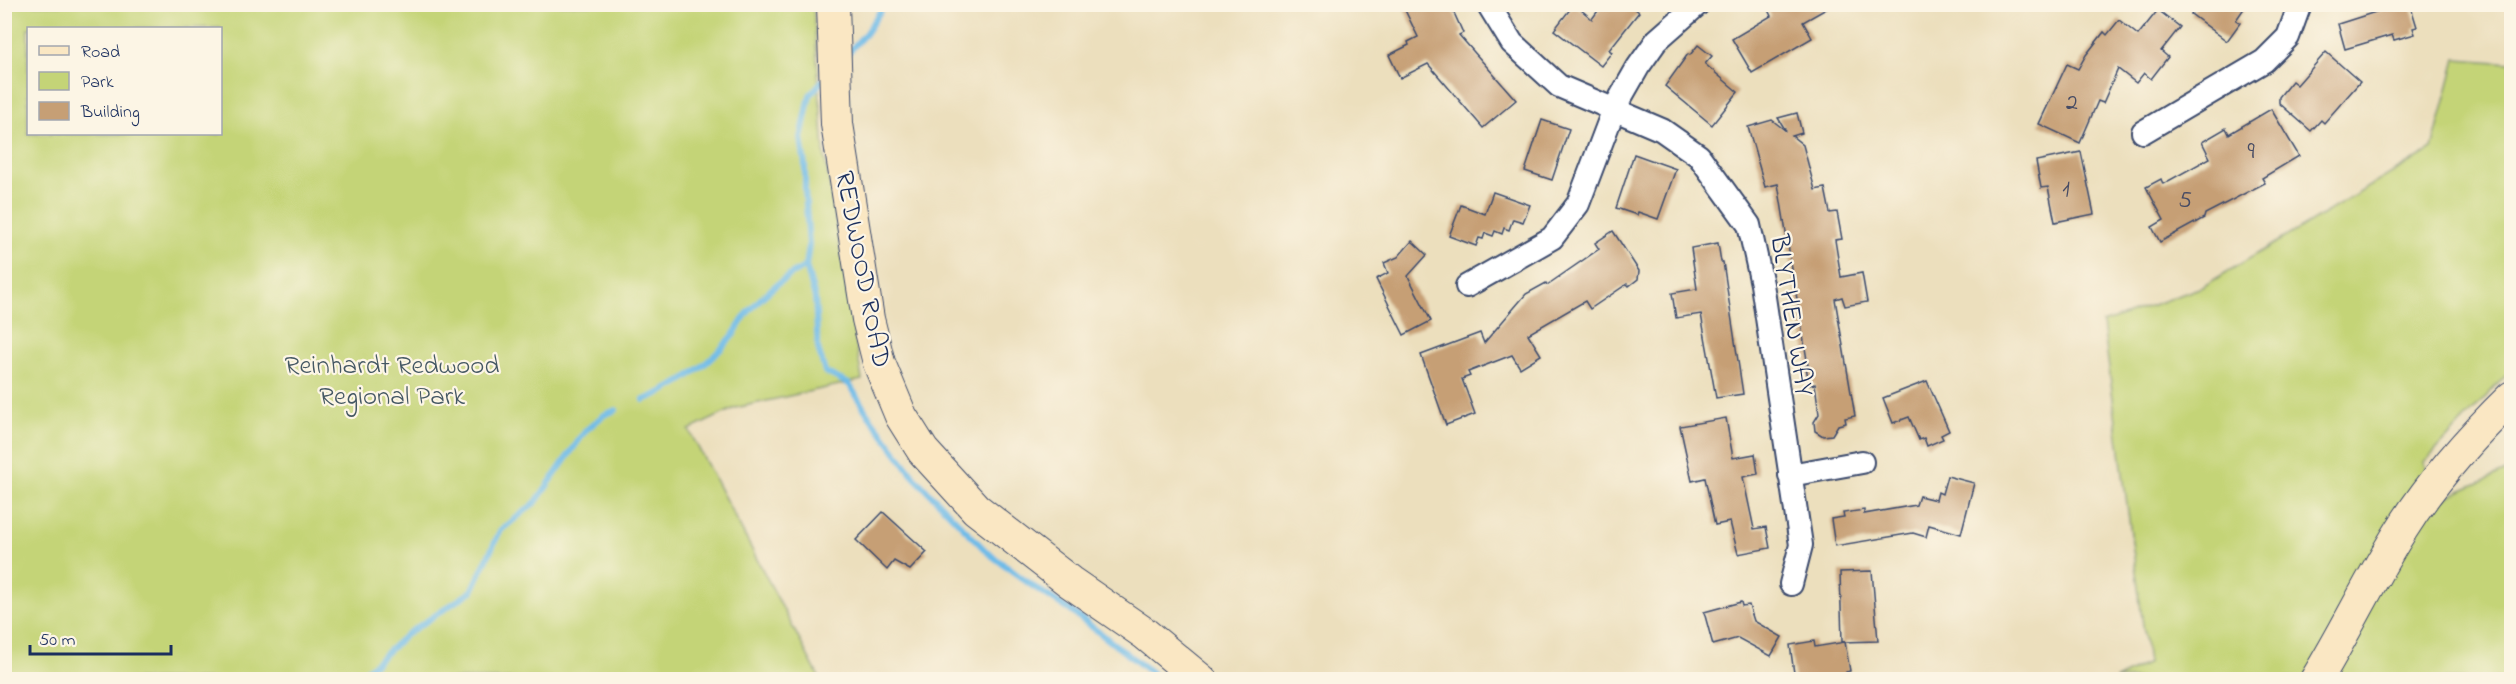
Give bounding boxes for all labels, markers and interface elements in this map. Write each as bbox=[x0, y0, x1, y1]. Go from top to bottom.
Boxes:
legend bbox=[27, 27, 222, 135]
text: Road bbox=[81, 40, 120, 66]
text: Park bbox=[81, 70, 114, 96]
house number: 2 bbox=[2066, 86, 2078, 121]
text: Building bbox=[80, 100, 140, 127]
house number: 9 bbox=[2247, 135, 2255, 170]
street label: REDWOOD ROAD bbox=[823, 168, 900, 371]
house number: 1 bbox=[2062, 173, 2070, 208]
house number: 5 bbox=[2178, 184, 2192, 219]
street label: BLYTHEN WAY bbox=[1758, 231, 1823, 400]
park label: Reinhardt Redwood Regional Park bbox=[285, 347, 499, 417]
scale bar bbox=[30, 618, 171, 656]
text: 50 m bbox=[39, 628, 76, 654]

